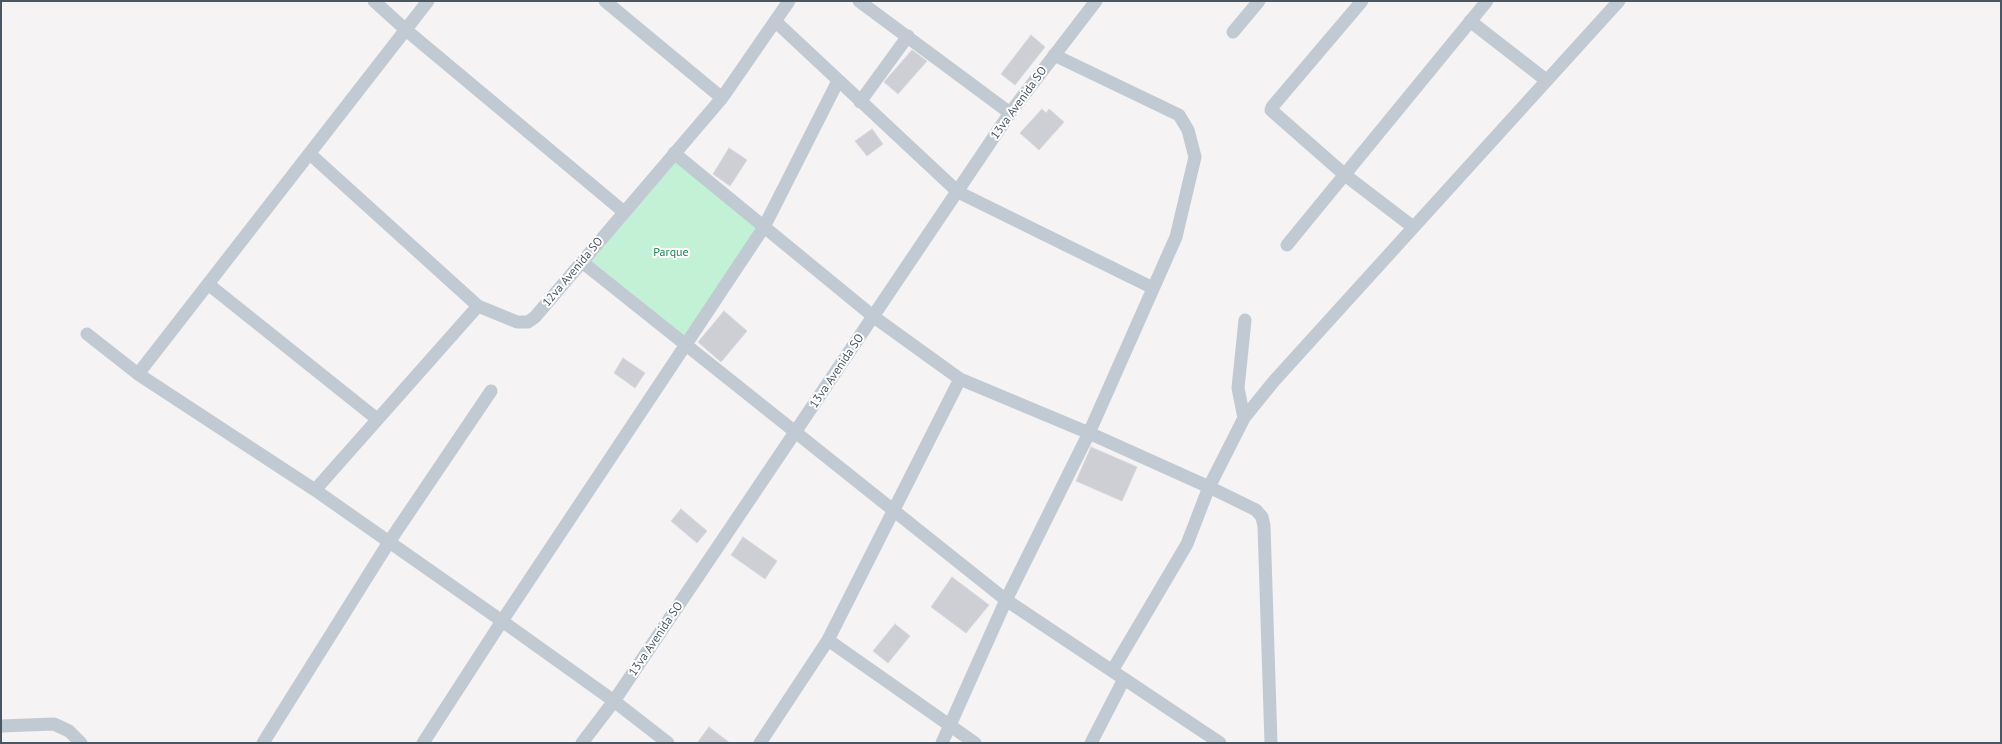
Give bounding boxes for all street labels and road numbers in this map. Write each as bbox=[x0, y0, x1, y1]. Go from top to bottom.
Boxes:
street label: 13va Avenida SO bbox=[988, 64, 1050, 142]
street label: 12va Avenida SO bbox=[540, 234, 606, 310]
street label: 13va Avenida SO bbox=[807, 331, 867, 411]
street label: 13va Avenida SO bbox=[626, 599, 686, 679]

